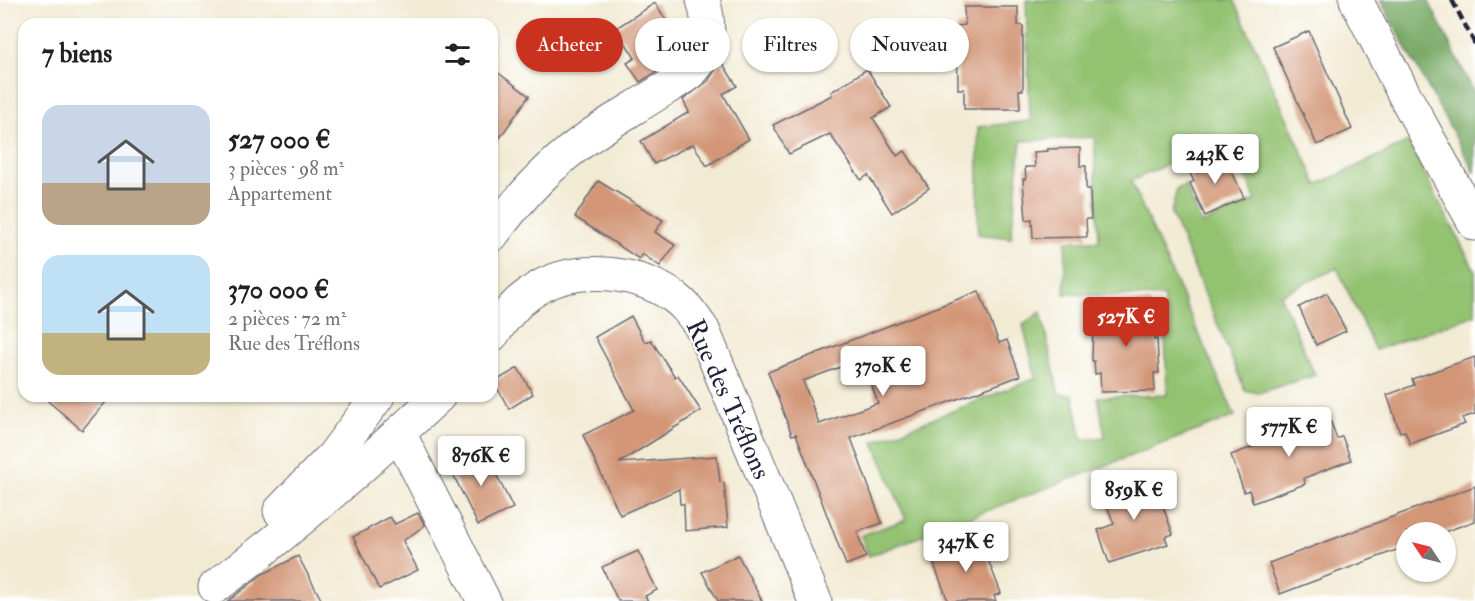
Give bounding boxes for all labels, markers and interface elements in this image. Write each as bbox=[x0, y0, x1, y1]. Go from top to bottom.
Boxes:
chip: Acheter bbox=[516, 18, 623, 72]
chip: Louer bbox=[635, 18, 730, 72]
chip: Filtres bbox=[742, 18, 838, 72]
chip: Nouveau bbox=[850, 18, 969, 72]
text: 7 biens bbox=[42, 38, 112, 70]
icon: filters bbox=[441, 38, 474, 71]
text: 527 000 € bbox=[228, 124, 331, 156]
icon: home bbox=[90, 129, 162, 201]
pin: 243K € bbox=[1166, 134, 1264, 185]
text: 243K € bbox=[1186, 141, 1244, 166]
text: 3 pièces · 98 m² bbox=[228, 156, 344, 181]
text: Appartement bbox=[228, 181, 332, 206]
text: 370 000 € bbox=[228, 274, 329, 306]
icon: home bbox=[90, 279, 162, 351]
pin: 527K € bbox=[1077, 297, 1175, 348]
text: 527K € bbox=[1097, 304, 1155, 329]
text: 2 pièces · 72 m² bbox=[228, 306, 346, 331]
street label: Rue des Tréflons bbox=[679, 315, 778, 484]
text: Rue des Tréflons bbox=[228, 331, 360, 356]
pin: 370K € bbox=[834, 346, 932, 397]
text: 370K € bbox=[855, 353, 911, 378]
pin: 577K € bbox=[1240, 407, 1338, 458]
text: 577K € bbox=[1260, 414, 1318, 439]
pin: 876K € bbox=[432, 436, 530, 487]
text: 876K € bbox=[452, 443, 510, 468]
pin: 859K € bbox=[1085, 470, 1183, 521]
text: 859K € bbox=[1105, 477, 1163, 502]
pin: 347K € bbox=[917, 522, 1015, 573]
north arrow bbox=[1396, 522, 1456, 582]
map controls bbox=[1396, 522, 1456, 582]
text: 347K € bbox=[937, 529, 995, 554]

